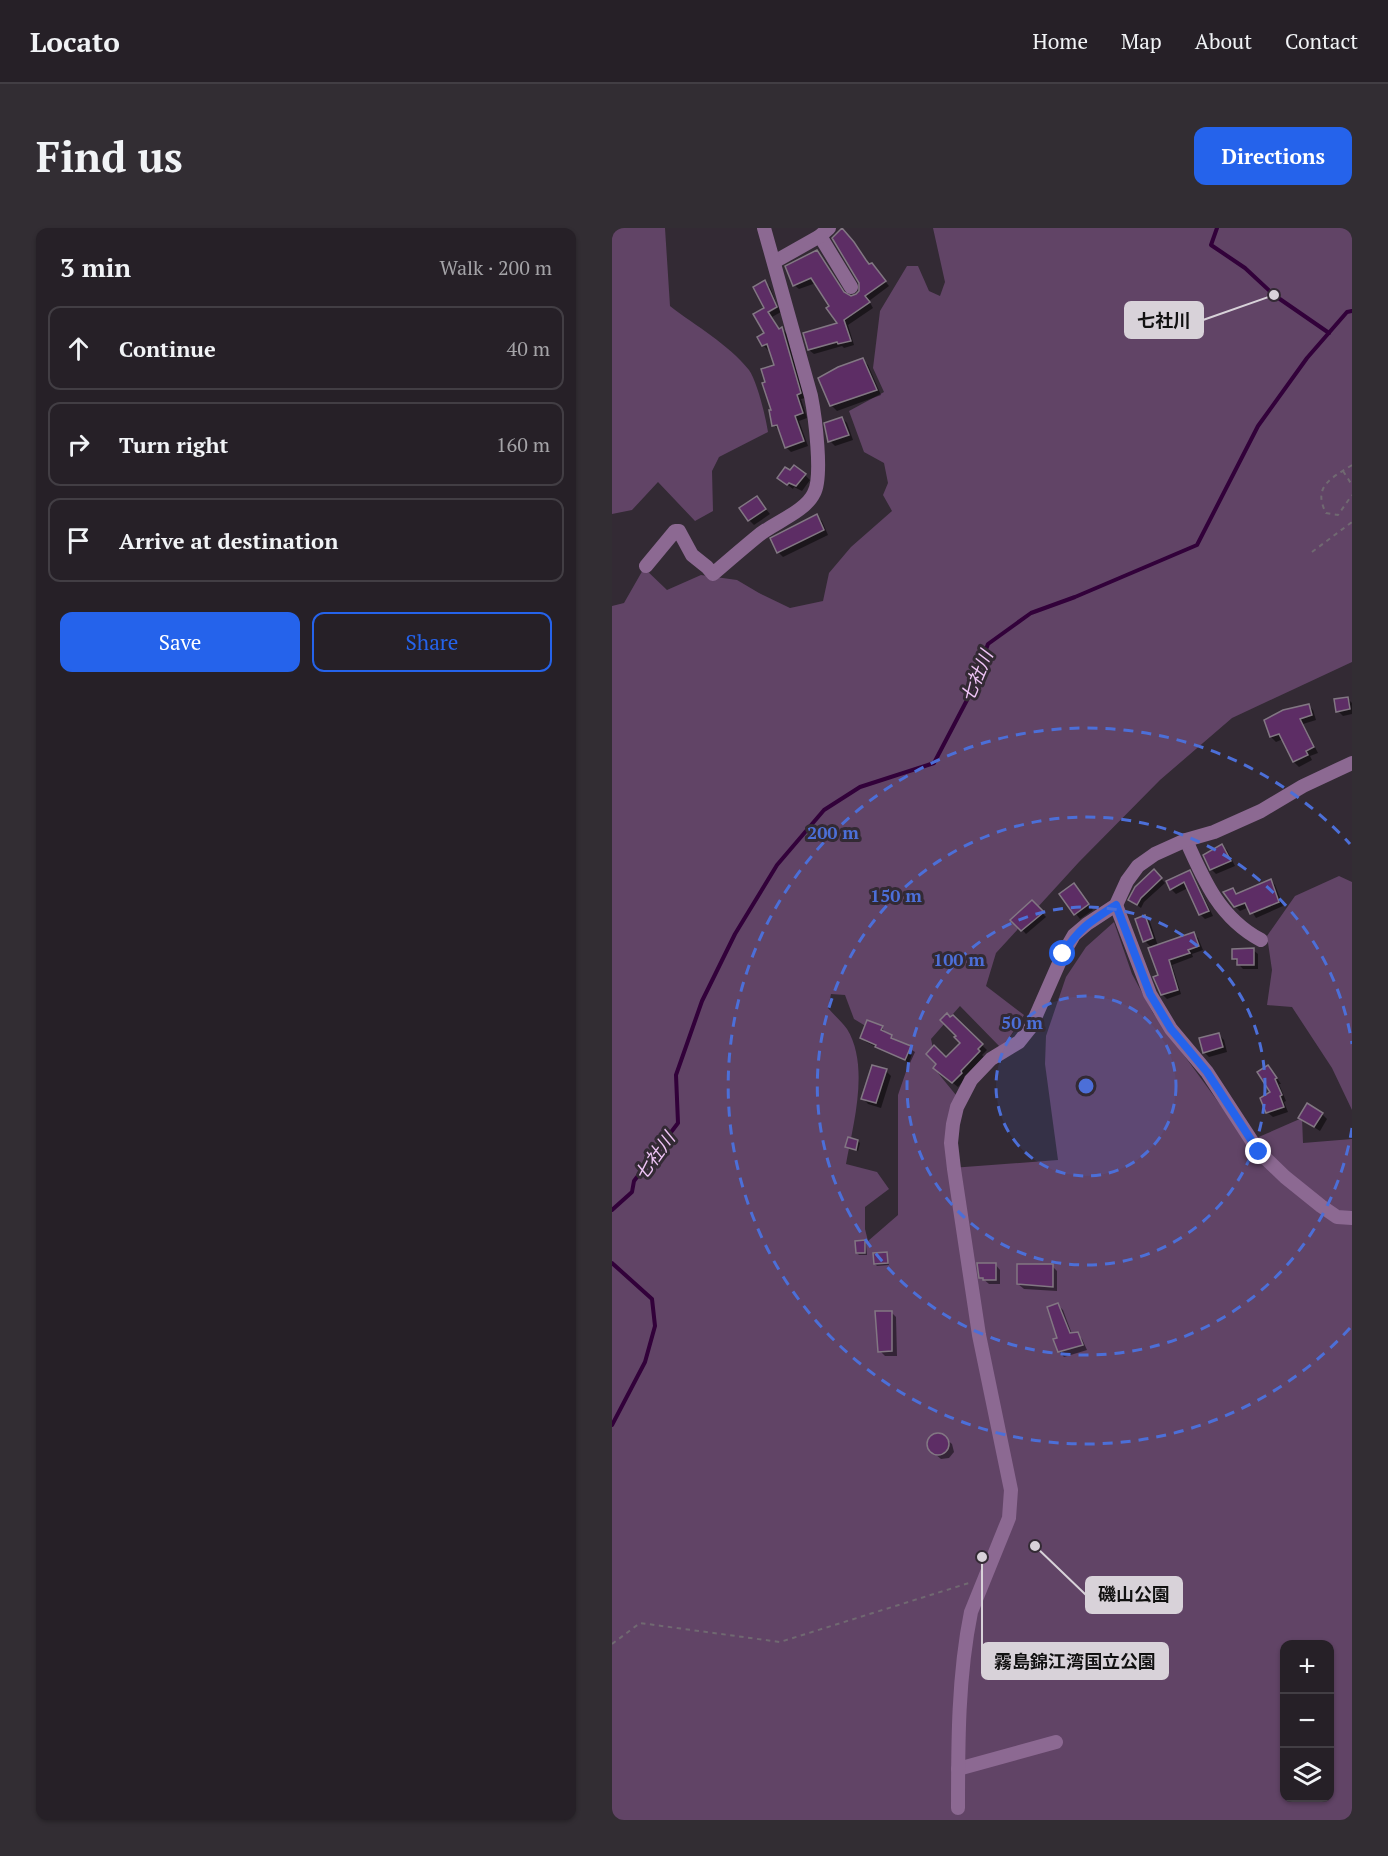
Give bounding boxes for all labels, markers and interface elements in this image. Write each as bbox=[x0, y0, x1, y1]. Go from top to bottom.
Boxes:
text: Locato bbox=[30, 23, 120, 60]
text: Home bbox=[1032, 27, 1088, 55]
text: Map bbox=[1121, 27, 1162, 55]
text: About bbox=[1195, 27, 1252, 55]
text: Contact bbox=[1285, 27, 1358, 55]
button: Directions bbox=[1194, 127, 1352, 185]
text: Find us bbox=[36, 128, 183, 184]
text: 3 min bbox=[60, 250, 131, 284]
text: Walk · 200 m bbox=[440, 254, 552, 281]
callout: 七社川 bbox=[1125, 302, 1203, 338]
text: 七社川 bbox=[1137, 308, 1191, 332]
icon: ahead bbox=[62, 332, 95, 365]
text: Continue bbox=[119, 334, 216, 363]
text: 40 m bbox=[507, 335, 550, 362]
icon: right bbox=[62, 428, 95, 461]
text: Turn right bbox=[119, 430, 228, 459]
text: 160 m bbox=[496, 431, 550, 458]
icon: arrive bbox=[62, 524, 95, 557]
text: Arrive at destination bbox=[119, 526, 338, 555]
button: Save bbox=[60, 612, 300, 672]
button: Share bbox=[312, 612, 552, 672]
water label: 七社川 bbox=[954, 645, 998, 706]
text: 200 m bbox=[807, 820, 859, 844]
text: 150 m bbox=[870, 883, 922, 907]
route start bbox=[1049, 940, 1075, 966]
text: 100 m bbox=[933, 947, 985, 971]
text: 50 m bbox=[1001, 1010, 1043, 1034]
centre of rings bbox=[1076, 1076, 1096, 1096]
water label: 七社川 bbox=[628, 1125, 681, 1185]
route end bbox=[1245, 1138, 1271, 1164]
callout: 磯山公園 bbox=[1086, 1577, 1182, 1613]
text: 磯山公園 bbox=[1098, 1582, 1170, 1606]
map controls bbox=[1280, 1640, 1334, 1802]
button: + bbox=[1280, 1640, 1334, 1694]
callout: 霧島錦江湾国立公園 bbox=[982, 1643, 1168, 1679]
text: 霧島錦江湾国立公園 bbox=[994, 1649, 1156, 1673]
button: − bbox=[1280, 1694, 1334, 1748]
button: layers bbox=[1280, 1748, 1334, 1802]

